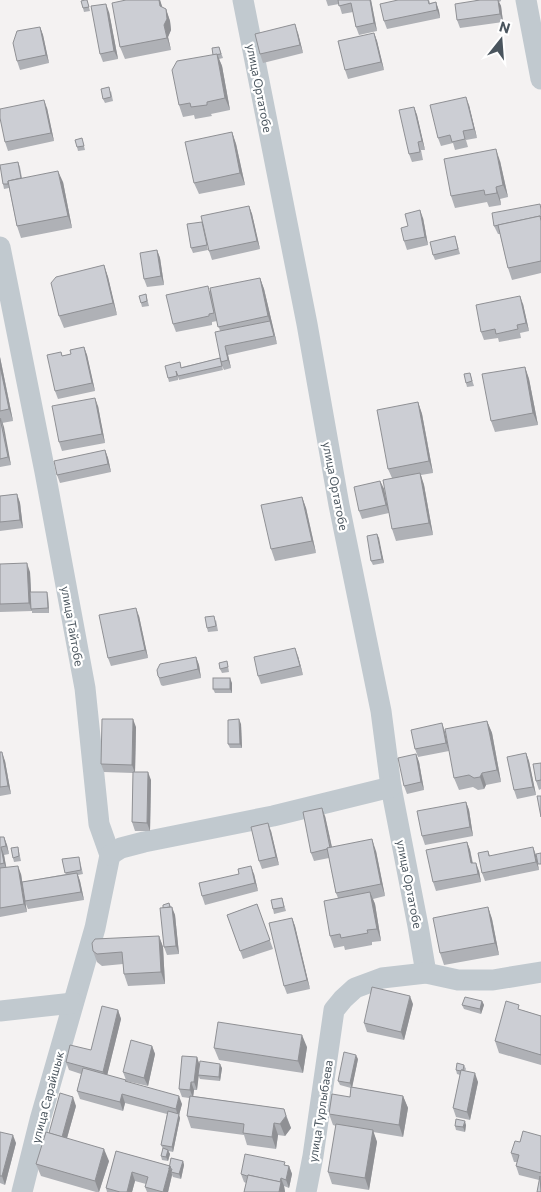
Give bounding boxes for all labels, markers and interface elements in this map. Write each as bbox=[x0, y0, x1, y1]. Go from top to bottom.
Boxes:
north arrow bbox=[476, 15, 526, 65]
text: N bbox=[497, 17, 512, 37]
street label: улица Ортатобе bbox=[245, 42, 275, 134]
street label: улица Ортатобе bbox=[321, 440, 351, 532]
street label: улица Тайтобе bbox=[59, 585, 87, 667]
street label: улица Ортатобе bbox=[395, 838, 425, 930]
street label: улица Сарайшык bbox=[28, 1049, 66, 1145]
street label: улица Турлыбаева bbox=[305, 1059, 335, 1163]

